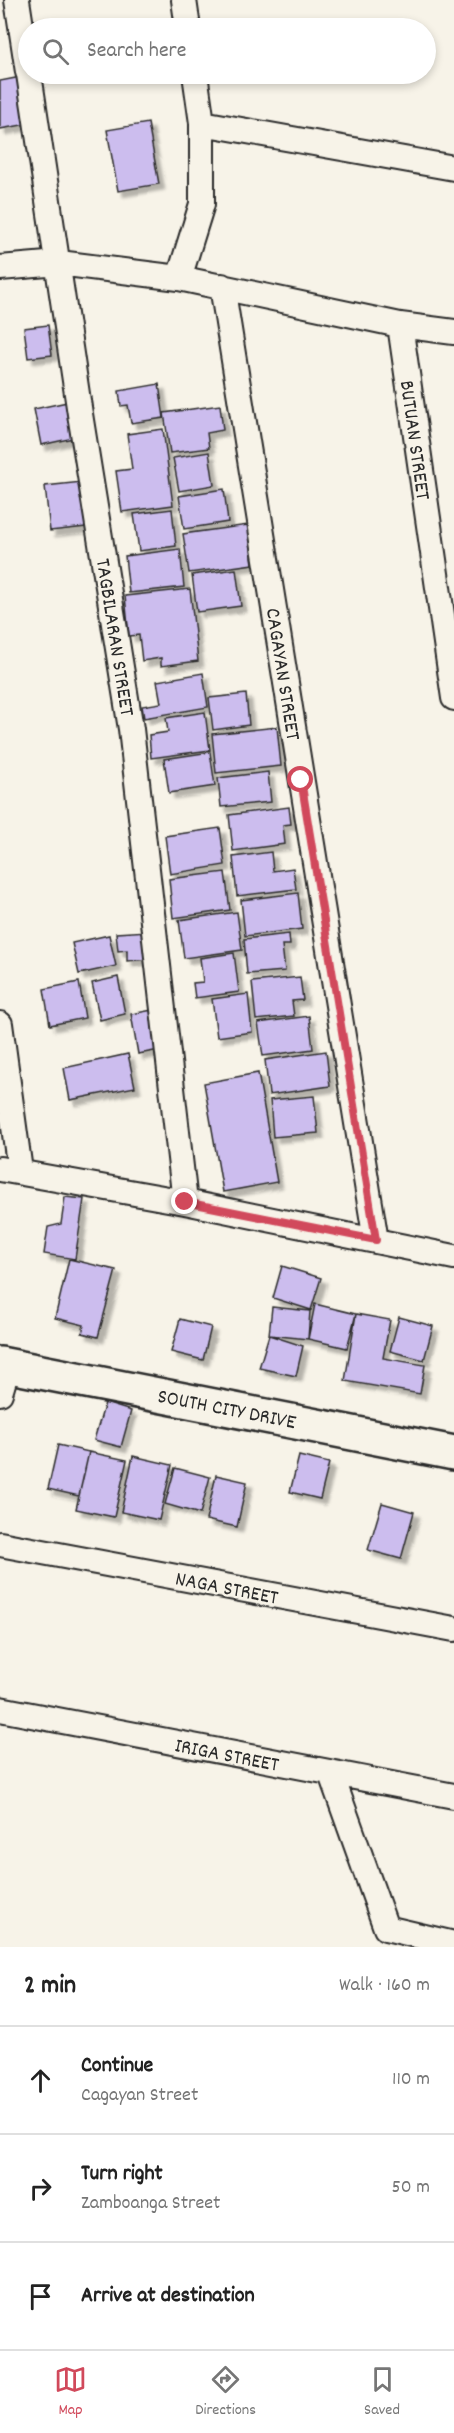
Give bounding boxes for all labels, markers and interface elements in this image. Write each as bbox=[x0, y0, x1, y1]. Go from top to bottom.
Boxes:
search box bbox=[18, 18, 436, 84]
icon: search bbox=[39, 35, 72, 68]
text: Search here bbox=[87, 36, 186, 67]
street label: BUTUAN STREET bbox=[390, 379, 436, 503]
street label: TAGBILARAN STREET bbox=[86, 556, 140, 719]
street label: CAGAYAN STREET bbox=[256, 606, 306, 743]
route start bbox=[287, 766, 313, 792]
route end bbox=[171, 1188, 197, 1214]
street label: SOUTH CITY DRIVE bbox=[155, 1383, 299, 1439]
street label: NAGA STREET bbox=[172, 1565, 281, 1615]
street label: IRIGA STREET bbox=[172, 1732, 282, 1782]
text: 2 min bbox=[24, 1968, 76, 2005]
text: Walk · 160 m bbox=[339, 1972, 430, 2000]
text: Continue bbox=[81, 2051, 153, 2082]
icon: ahead bbox=[24, 2064, 57, 2097]
text: 110 m bbox=[392, 2066, 430, 2094]
text: Cagayan Street bbox=[81, 2082, 198, 2110]
text: Turn right bbox=[81, 2159, 163, 2190]
icon: right bbox=[24, 2172, 57, 2205]
text: 50 m bbox=[392, 2174, 430, 2202]
text: Zamboanga Street bbox=[81, 2190, 220, 2218]
icon: arrive bbox=[24, 2280, 57, 2313]
text: Arrive at destination bbox=[81, 2281, 255, 2312]
tab: Map bbox=[54, 2363, 87, 2422]
tab: Directions bbox=[195, 2363, 256, 2422]
tab: Saved bbox=[364, 2363, 400, 2422]

